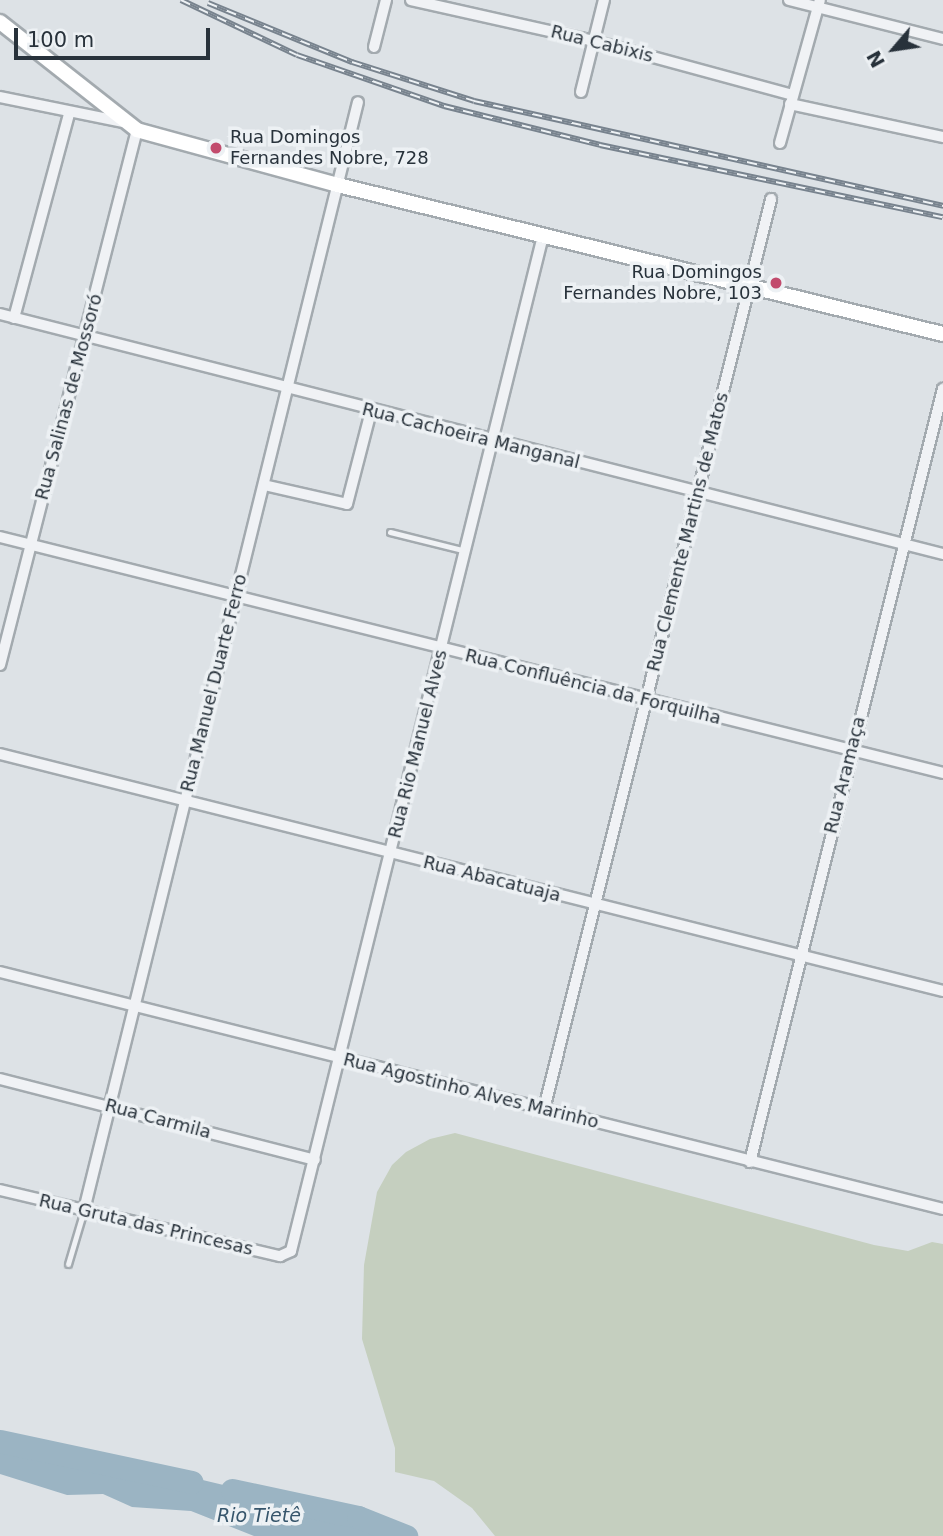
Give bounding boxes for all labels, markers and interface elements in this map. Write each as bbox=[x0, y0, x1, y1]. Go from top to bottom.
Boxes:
scale bar bbox=[18, 14, 214, 58]
north arrow bbox=[859, 14, 929, 84]
street label: Rua Cabixis bbox=[548, 21, 656, 67]
text: 100 m bbox=[27, 28, 94, 52]
text: N bbox=[862, 47, 889, 71]
place label: Rua Domingos Fernandes Nobre, 728 bbox=[230, 127, 429, 170]
marker: Rua Domingos Fernandes Nobre, 728 bbox=[208, 140, 224, 156]
place label: Rua Domingos Fernandes Nobre, 103 bbox=[563, 262, 762, 304]
marker: Rua Domingos Fernandes Nobre, 103 bbox=[768, 275, 784, 291]
street label: Rua Salinas de Mossoró bbox=[31, 292, 107, 502]
street label: Rua Clemente Martins de Matos bbox=[643, 390, 733, 674]
street label: Rua Cachoeira Manganal bbox=[360, 398, 582, 474]
street label: Rua Manuel Duarte Ferro bbox=[176, 572, 252, 794]
street label: Rua Confluência da Forquilha bbox=[463, 645, 723, 729]
street label: Rua Rio Manuel Alves bbox=[384, 647, 452, 841]
street label: Rua Aramaça bbox=[820, 714, 870, 836]
street label: Rua Abacatuaja bbox=[421, 851, 563, 907]
street label: Rua Agostinho Alves Marinho bbox=[341, 1049, 601, 1133]
street label: Rua Carmila bbox=[103, 1094, 213, 1144]
street label: Rua Gruta das Princesas bbox=[37, 1190, 255, 1260]
water label: Rio Tietê bbox=[217, 1505, 301, 1527]

